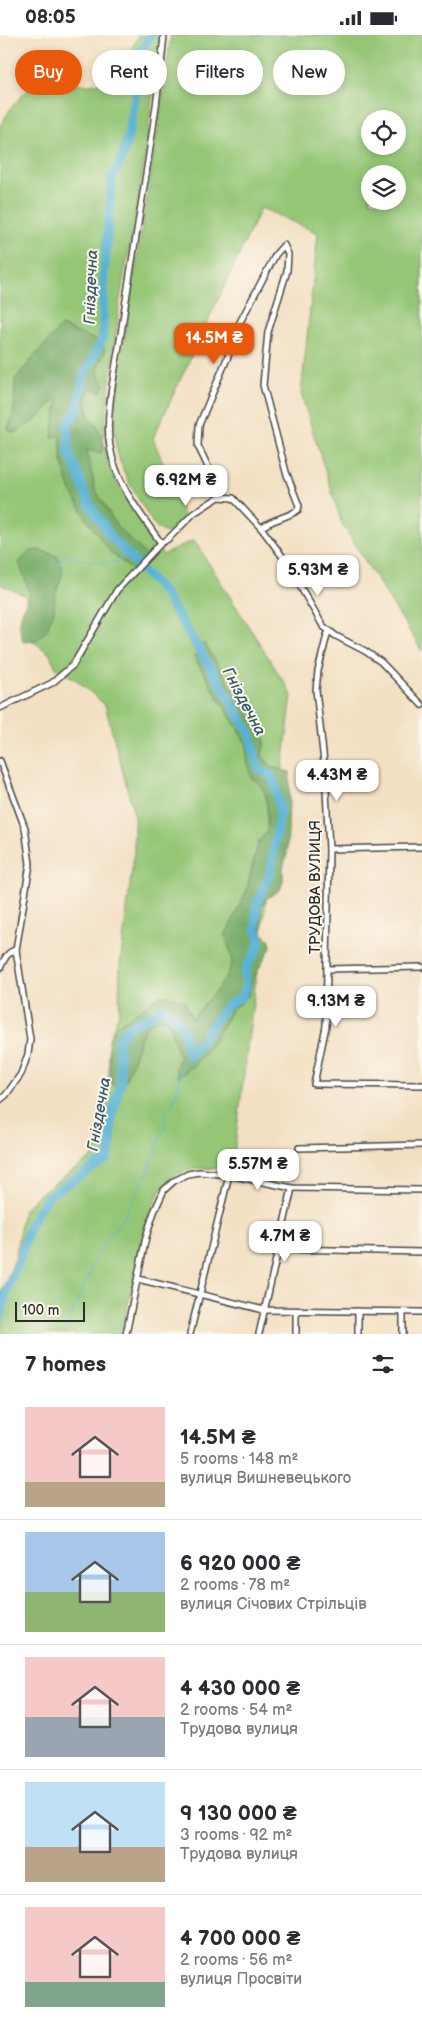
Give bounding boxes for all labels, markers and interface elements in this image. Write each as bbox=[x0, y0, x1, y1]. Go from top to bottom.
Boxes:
text: 08:05 bbox=[25, 6, 76, 29]
chip: Buy bbox=[15, 50, 82, 95]
chip: Rent bbox=[92, 50, 167, 95]
chip: Filters bbox=[177, 50, 263, 95]
chip: New bbox=[273, 50, 345, 95]
map controls bbox=[361, 110, 406, 210]
button: locate bbox=[361, 110, 406, 155]
button: layers bbox=[361, 165, 406, 210]
water label: Гніздечна bbox=[81, 249, 102, 325]
pin: 14.5M ₴ bbox=[168, 323, 260, 365]
text: 14.5M ₴ bbox=[185, 329, 243, 348]
pin: 6.92M ₴ bbox=[140, 465, 232, 507]
text: 6.92M ₴ bbox=[156, 471, 216, 490]
pin: 5.93M ₴ bbox=[272, 555, 364, 597]
text: 5.93M ₴ bbox=[288, 561, 348, 580]
water label: Гніздечна bbox=[218, 664, 270, 739]
pin: 4.43M ₴ bbox=[291, 759, 383, 802]
text: 4.43M ₴ bbox=[307, 766, 367, 785]
street label: ТРУДОВА ВУЛИЦЯ bbox=[306, 820, 325, 954]
pin: 9.13M ₴ bbox=[290, 985, 382, 1028]
text: 9.13M ₴ bbox=[307, 992, 365, 1011]
water label: Гніздечна bbox=[84, 1076, 115, 1153]
pin: 5.57M ₴ bbox=[212, 1149, 304, 1191]
text: 5.57M ₴ bbox=[228, 1155, 288, 1174]
pin: 4.7M ₴ bbox=[244, 1221, 326, 1263]
text: 4.7M ₴ bbox=[260, 1227, 310, 1246]
scale bar bbox=[15, 1299, 85, 1322]
text: 100 m bbox=[22, 1302, 59, 1319]
icon: filters bbox=[369, 1350, 397, 1378]
text: 7 homes bbox=[25, 1352, 106, 1377]
text: 14.5M ₴ bbox=[180, 1425, 256, 1450]
icon: home bbox=[65, 1427, 125, 1487]
text: 5 rooms · 148 m² bbox=[180, 1450, 298, 1469]
text: вулиця Вишневецького bbox=[180, 1469, 351, 1488]
text: 6 920 000 ₴ bbox=[180, 1551, 301, 1576]
icon: home bbox=[65, 1552, 125, 1612]
text: 2 rooms · 78 m² bbox=[180, 1576, 290, 1595]
text: вулиця Січових Стрільців bbox=[180, 1595, 367, 1614]
text: 4 430 000 ₴ bbox=[180, 1676, 300, 1701]
icon: home bbox=[65, 1677, 125, 1737]
text: 2 rooms · 54 m² bbox=[180, 1701, 292, 1720]
text: Трудова вулиця bbox=[180, 1720, 298, 1739]
text: 9 130 000 ₴ bbox=[180, 1801, 297, 1826]
icon: home bbox=[65, 1802, 125, 1862]
text: 3 rooms · 92 m² bbox=[180, 1826, 293, 1845]
text: Трудова вулиця bbox=[180, 1845, 298, 1864]
text: 4 700 000 ₴ bbox=[180, 1926, 300, 1951]
icon: home bbox=[65, 1927, 125, 1987]
text: 2 rooms · 56 m² bbox=[180, 1951, 292, 1970]
text: вулиця Просвіти bbox=[180, 1970, 302, 1989]

